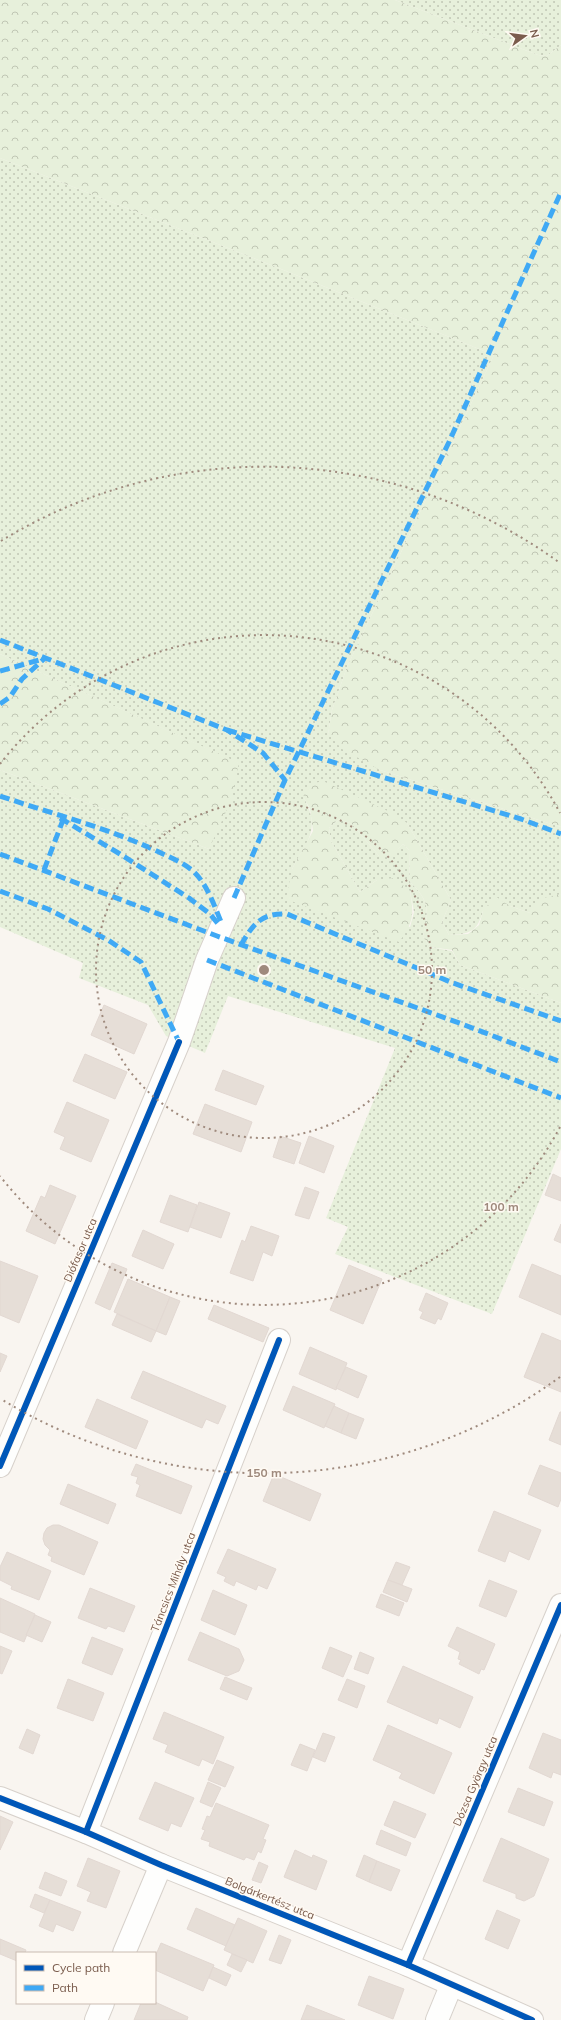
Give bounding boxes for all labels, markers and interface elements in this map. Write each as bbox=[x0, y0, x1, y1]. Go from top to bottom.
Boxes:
north arrow bbox=[505, 16, 545, 56]
text: N bbox=[527, 28, 543, 39]
text: 50 m bbox=[418, 962, 446, 977]
centre of rings bbox=[257, 963, 271, 977]
text: 100 m bbox=[483, 1199, 519, 1214]
street label: Diófasor utca bbox=[60, 1216, 100, 1284]
text: 150 m bbox=[246, 1465, 282, 1480]
street label: Táncsics Mihály utca bbox=[148, 1530, 198, 1634]
street label: Dózsa György utca bbox=[450, 1734, 500, 1828]
street label: Bolgárkertész utca bbox=[223, 1874, 317, 1922]
legend bbox=[16, 1952, 156, 2004]
text: Cycle path bbox=[52, 1960, 110, 1975]
text: Path bbox=[52, 1980, 78, 1995]

